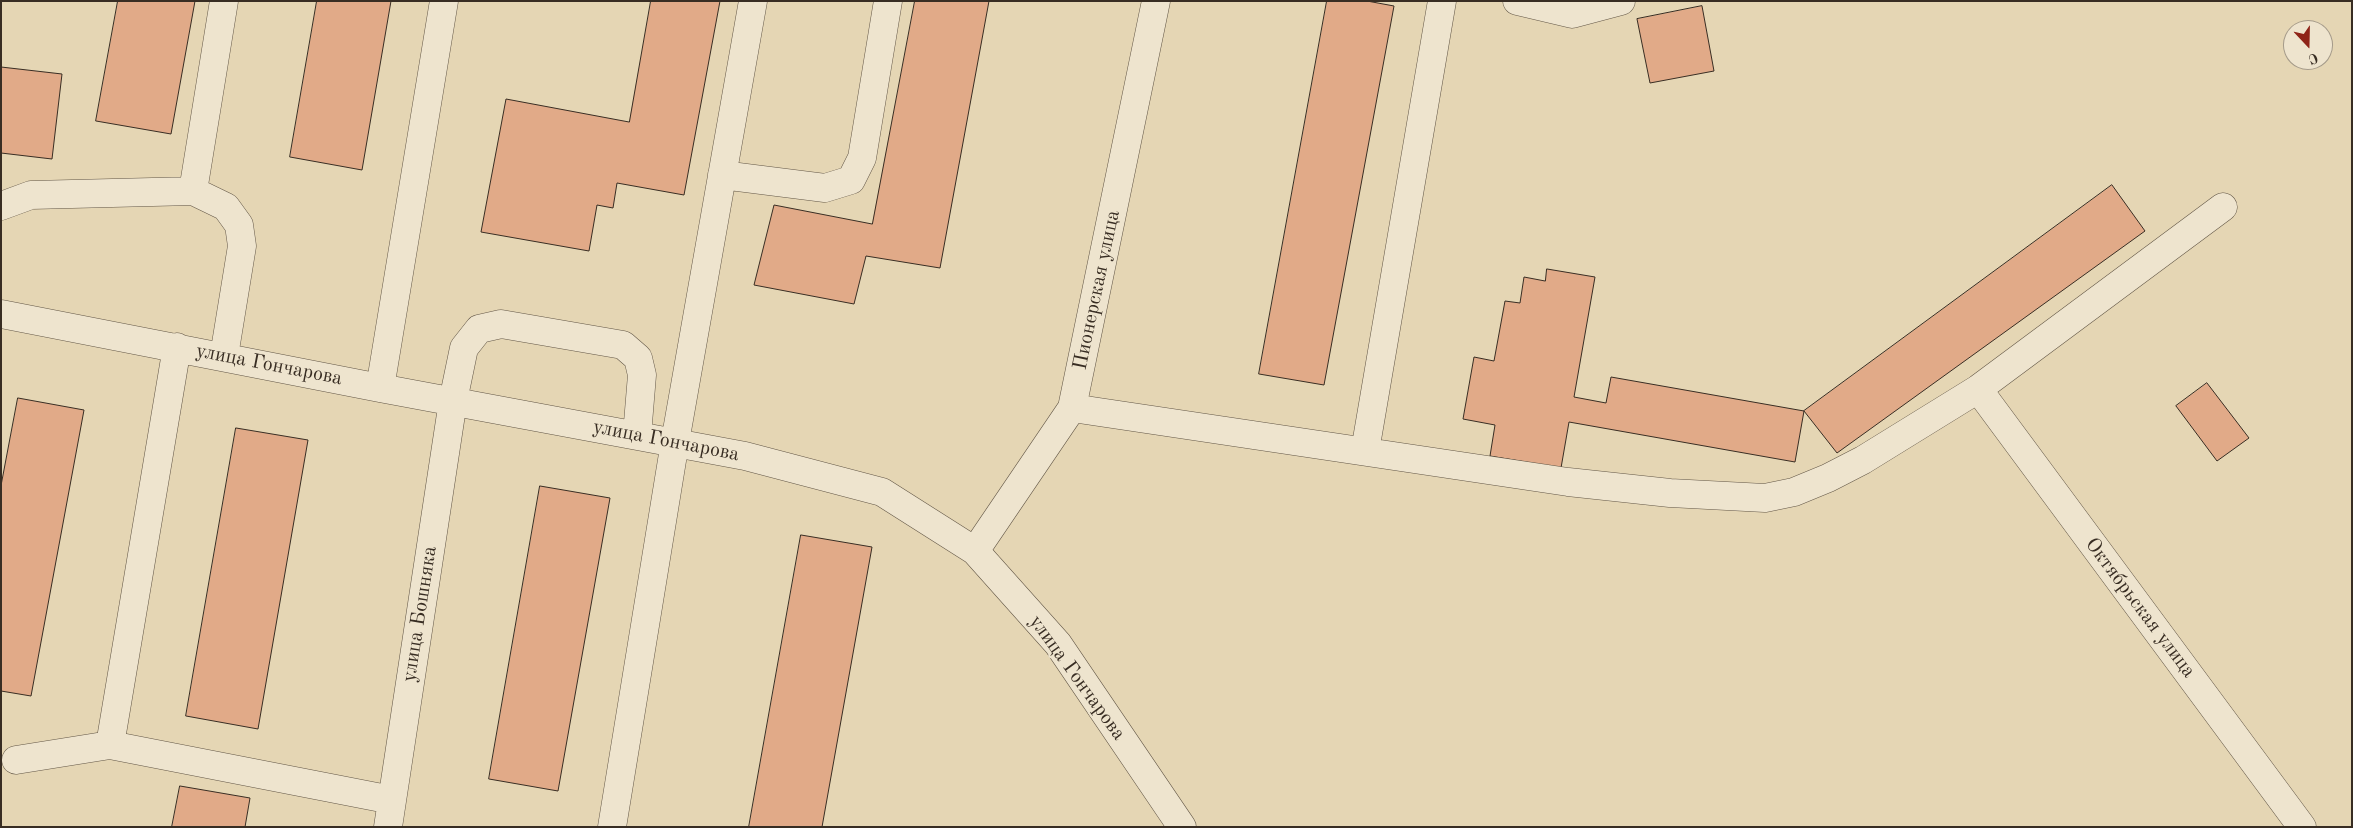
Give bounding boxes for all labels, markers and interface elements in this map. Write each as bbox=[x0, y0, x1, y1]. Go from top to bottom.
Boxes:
north arrow bbox=[2283, 20, 2333, 70]
text: С bbox=[2306, 50, 2320, 66]
street label: Пионерская улица bbox=[1068, 208, 1126, 372]
street label: улица Гончарова bbox=[194, 339, 344, 391]
street label: улица Гончарова bbox=[591, 415, 741, 467]
street label: Октябрьская улица bbox=[2079, 533, 2201, 683]
street label: улица Бошняка bbox=[397, 544, 443, 684]
street label: улица Гончарова bbox=[1024, 611, 1130, 745]

